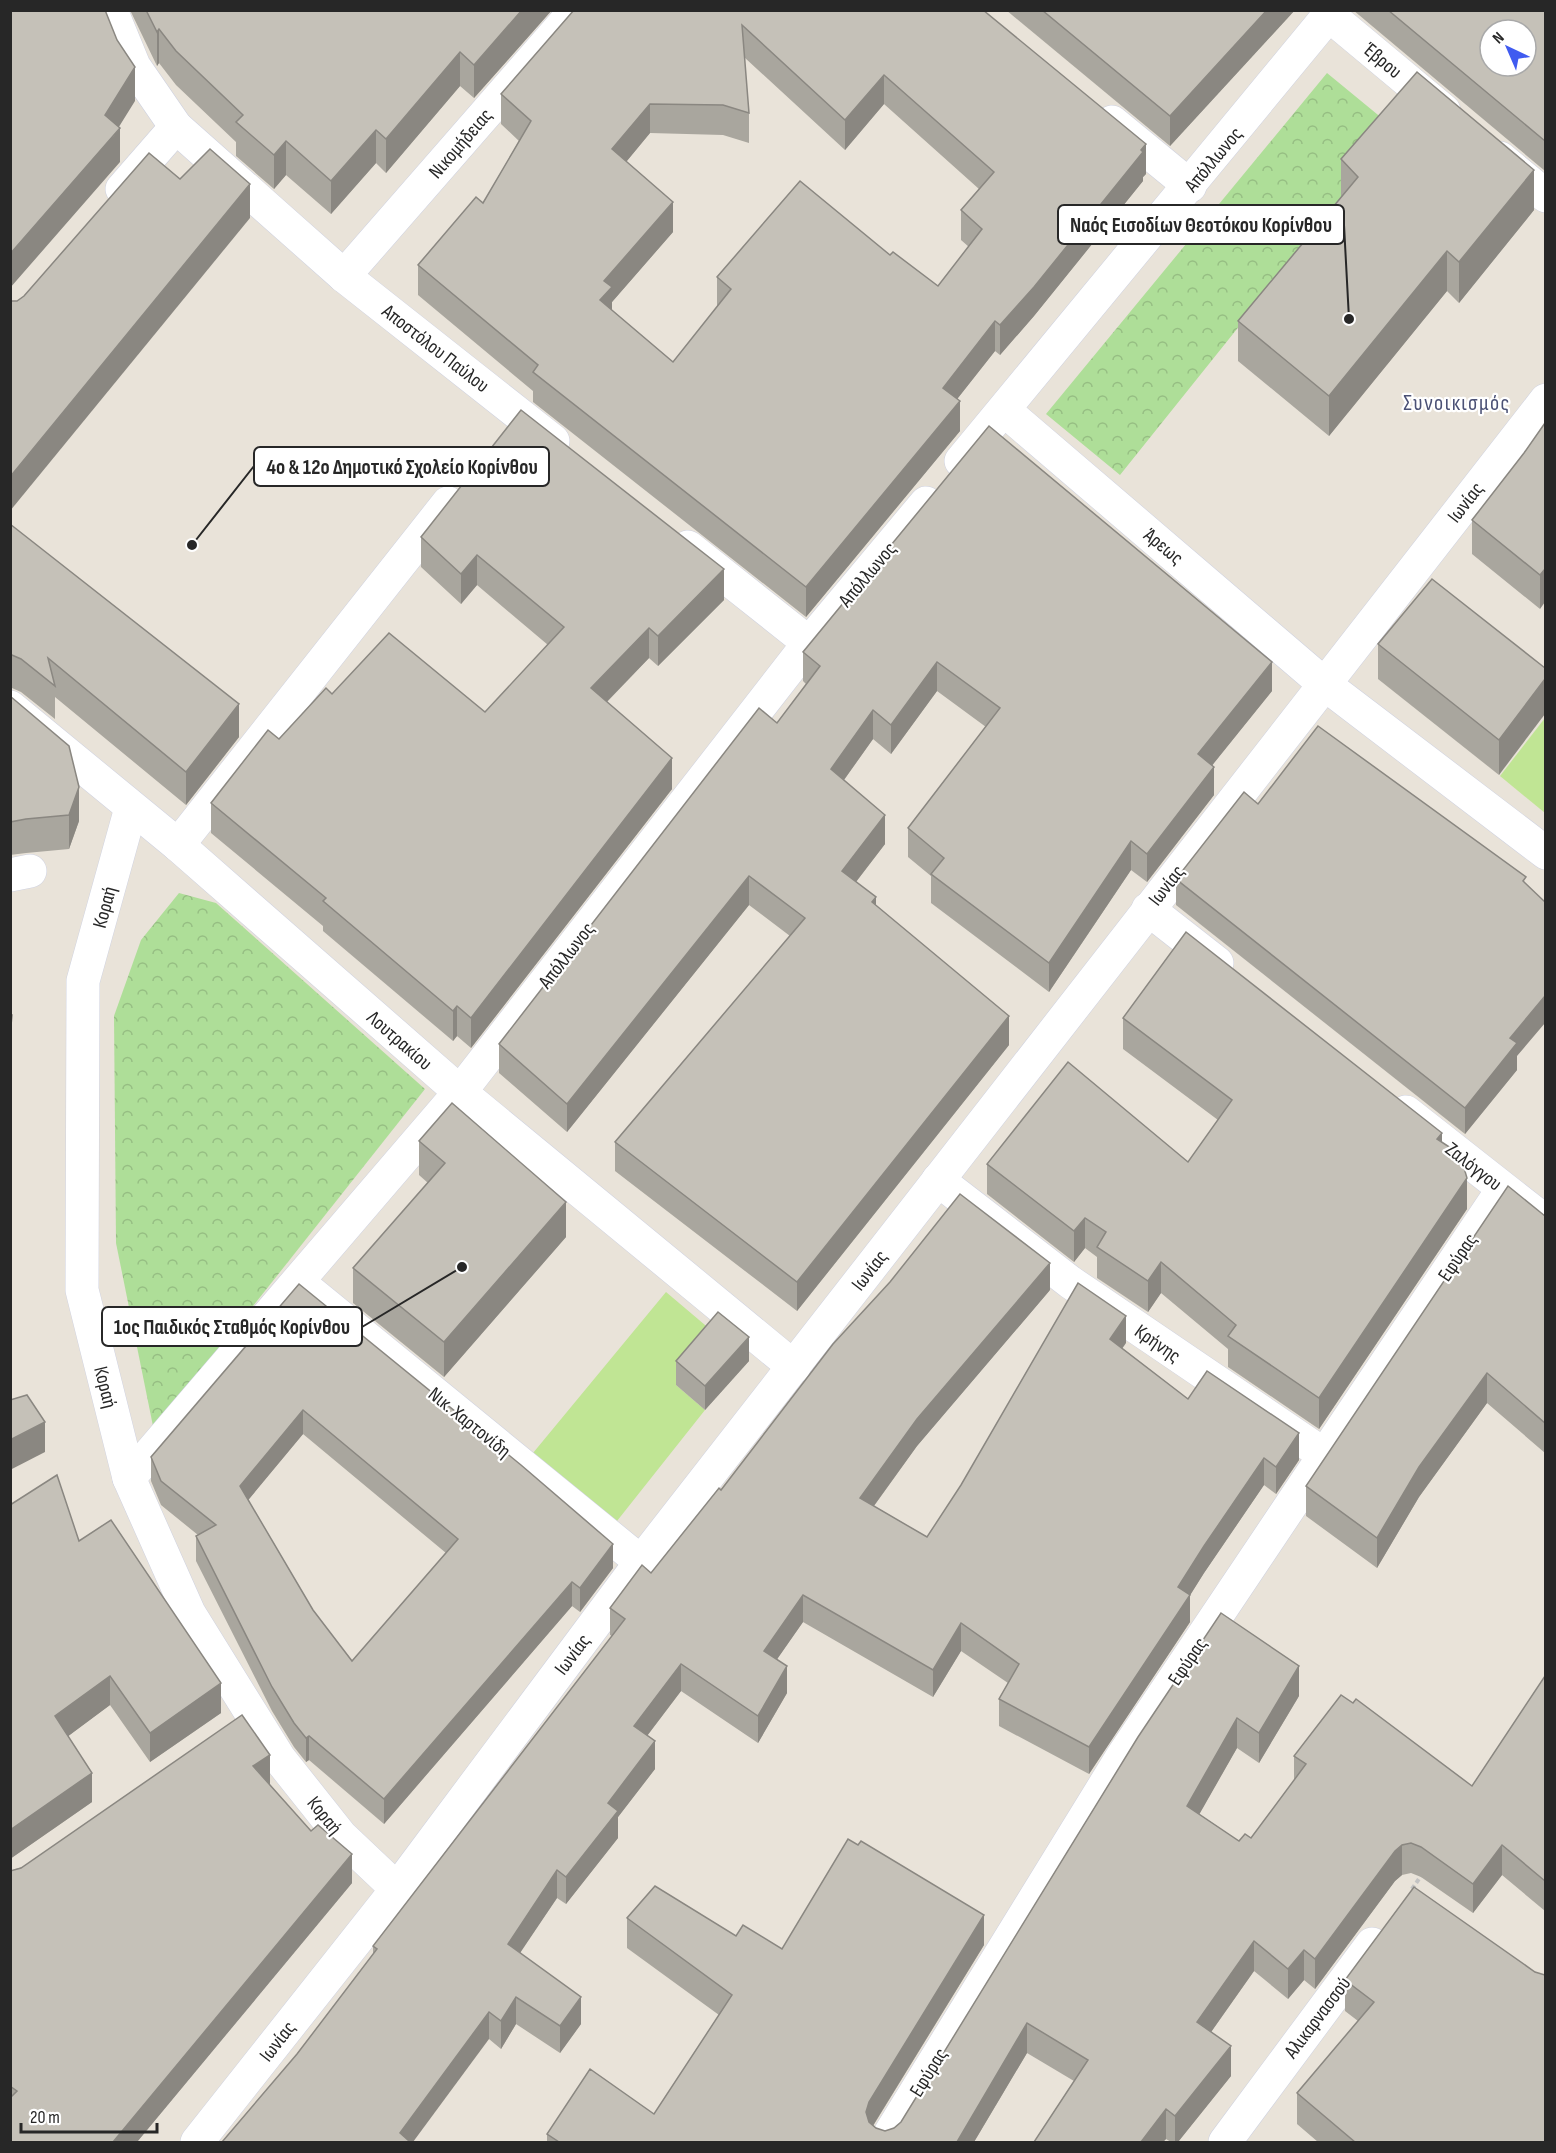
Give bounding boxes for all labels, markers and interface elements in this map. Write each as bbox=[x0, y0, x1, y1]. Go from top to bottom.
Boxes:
north arrow bbox=[1478, 18, 1538, 78]
text: N bbox=[1489, 28, 1508, 48]
street label: Έβρου bbox=[1357, 37, 1407, 84]
street label: Νικομήδειας bbox=[424, 104, 498, 184]
street label: Απόλλωνος bbox=[1179, 122, 1248, 198]
callout: Ναός Εισοδίων Θεοτόκου Κορίνθου bbox=[1058, 205, 1344, 244]
text: Ναός Εισοδίων Θεοτόκου Κορίνθου bbox=[1070, 213, 1332, 238]
street label: Αποστόλου Παύλου bbox=[376, 299, 494, 398]
district label: Συνοικισμός bbox=[1403, 390, 1511, 417]
callout: 4ο & 12ο Δημοτικό Σχολείο Κορίνθου bbox=[254, 447, 549, 486]
text: 4ο & 12ο Δημοτικό Σχολείο Κορίνθου bbox=[266, 455, 538, 480]
street label: Ιωνίας bbox=[1443, 477, 1489, 528]
street label: Άρεως bbox=[1139, 523, 1188, 570]
street label: Απόλλωνος bbox=[833, 537, 902, 613]
street label: Ιωνίας bbox=[1144, 860, 1190, 911]
street label: Κοραή bbox=[88, 884, 122, 931]
street label: Απόλλωνος bbox=[533, 918, 600, 994]
street label: Λουτρακίου bbox=[361, 1005, 437, 1076]
street label: Ζαλόγγου bbox=[1440, 1137, 1506, 1196]
street label: Εφύρας bbox=[1433, 1229, 1483, 1286]
street label: Ιωνίας bbox=[847, 1245, 893, 1296]
callout: 1ος Παιδικός Σταθμός Κορίνθου bbox=[102, 1307, 362, 1346]
text: 1ος Παιδικός Σταθμός Κορίνθου bbox=[114, 1315, 350, 1340]
street label: Κρήνης bbox=[1130, 1319, 1185, 1368]
street label: Κοραή bbox=[88, 1364, 122, 1411]
street label: Νικ. Χαρτονίδη bbox=[423, 1382, 515, 1463]
street label: Ιωνίας bbox=[550, 1629, 596, 1680]
street label: Εφύρας bbox=[1163, 1633, 1213, 1690]
street label: Κοραή bbox=[302, 1792, 347, 1840]
street label: Αλικαρνασσού bbox=[1279, 1972, 1356, 2064]
street label: Ιωνίας bbox=[255, 2016, 301, 2067]
street label: Εφύρας bbox=[905, 2044, 953, 2101]
scale bar bbox=[21, 2096, 158, 2134]
text: 20 m bbox=[30, 2107, 60, 2128]

